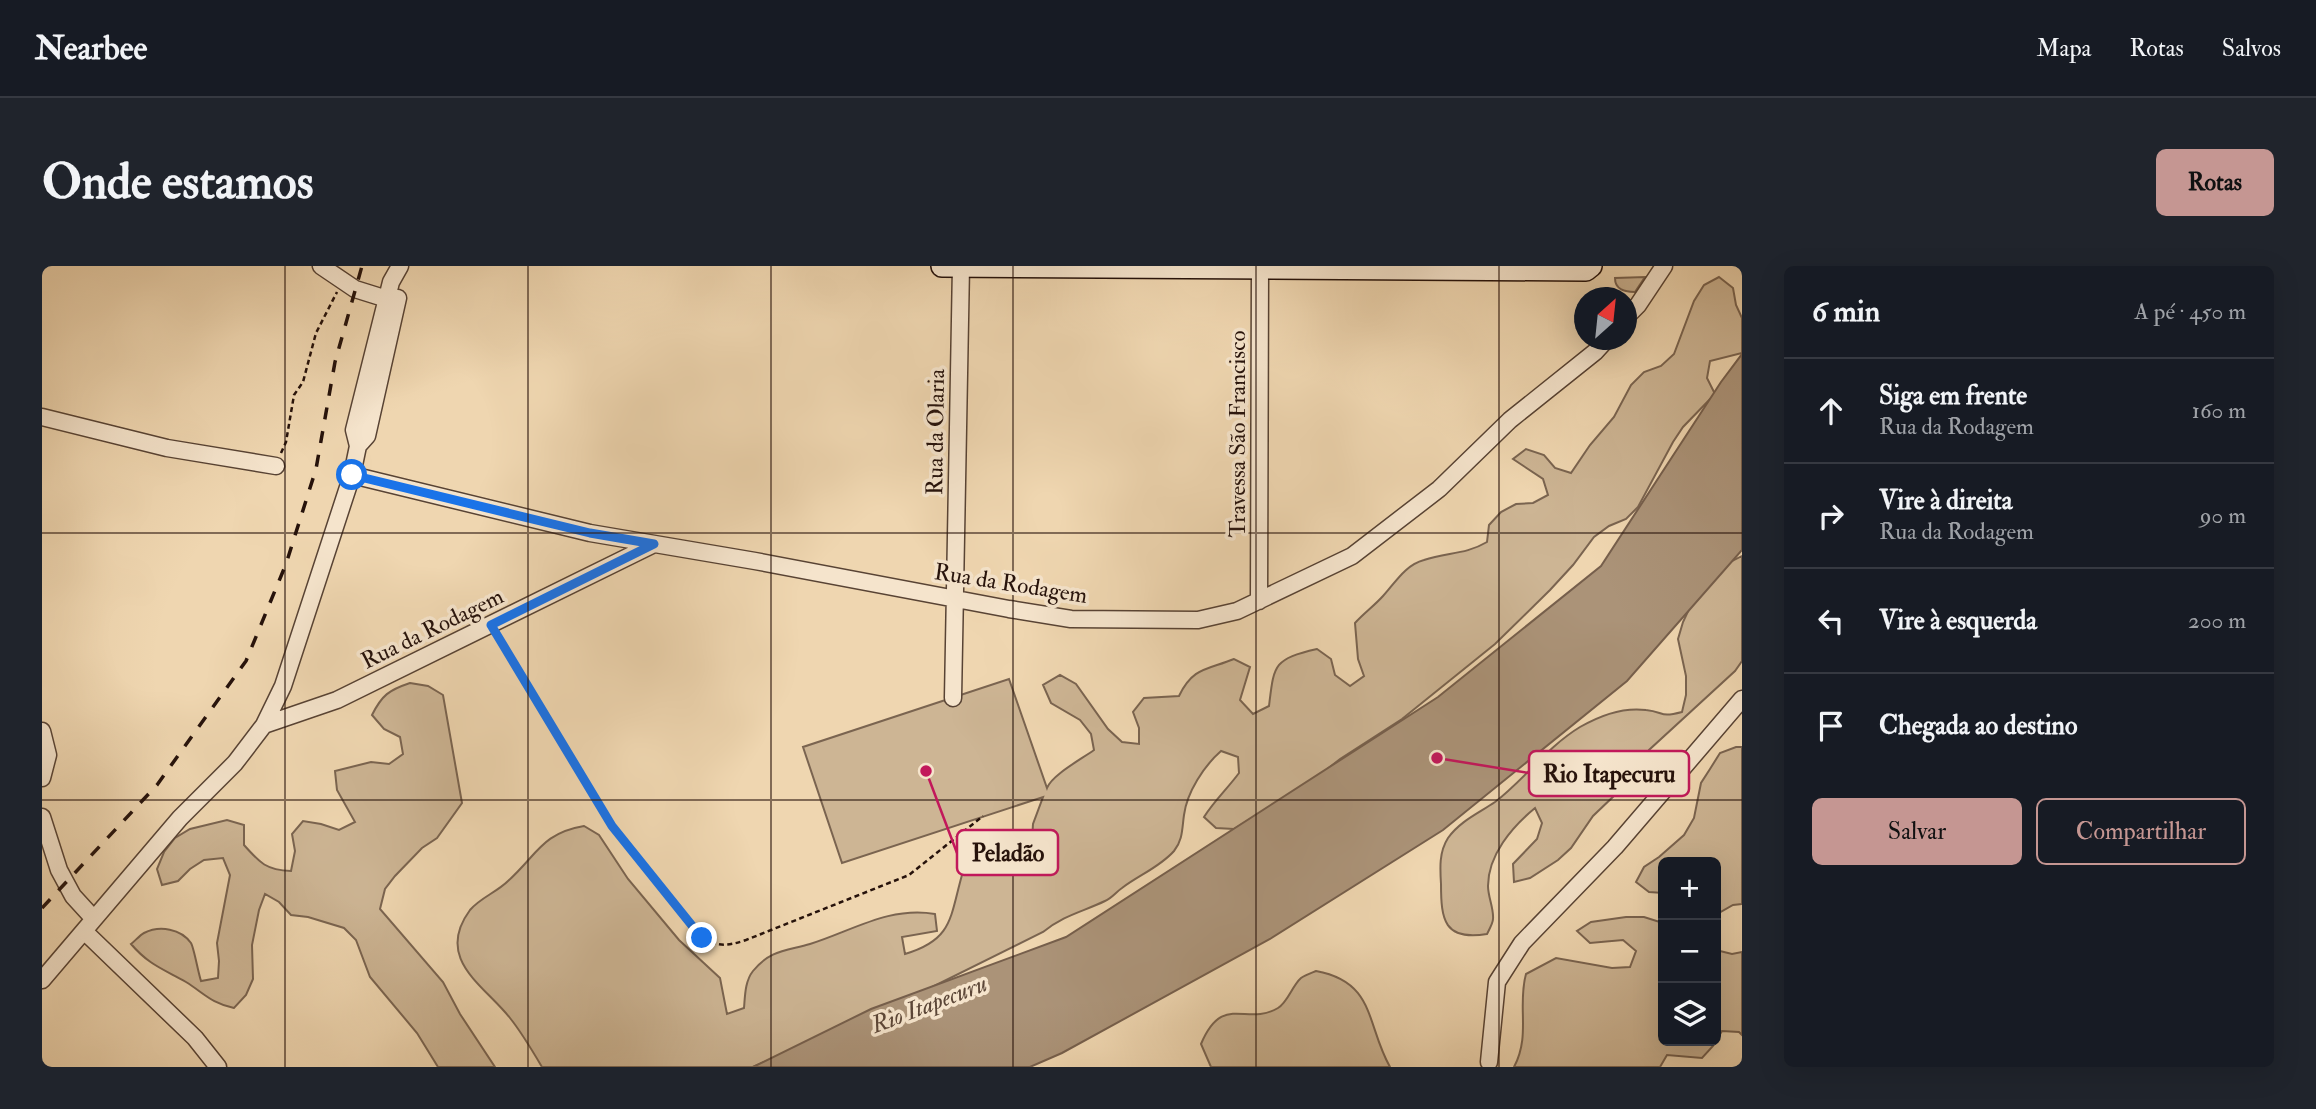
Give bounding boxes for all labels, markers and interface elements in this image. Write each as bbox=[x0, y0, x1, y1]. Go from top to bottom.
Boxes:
text: Nearbee bbox=[35, 28, 147, 69]
text: Mapa bbox=[2036, 33, 2091, 64]
text: Rotas bbox=[2129, 33, 2184, 64]
text: Salvos bbox=[2222, 33, 2281, 64]
button: Rotas bbox=[2156, 149, 2274, 216]
text: Onde estamos bbox=[42, 152, 313, 213]
north arrow bbox=[1574, 287, 1637, 350]
text: 6 min bbox=[1812, 293, 1880, 330]
text: A pé · 450 m bbox=[2134, 297, 2246, 326]
street label: Travessa São Francisco bbox=[1223, 330, 1252, 538]
street label: Rua da Olaria bbox=[920, 368, 951, 495]
text: Siga em frente bbox=[1879, 380, 2027, 412]
icon: ahead bbox=[1812, 392, 1850, 430]
text: 160 m bbox=[2192, 396, 2246, 425]
text: Rua da Rodagem bbox=[1879, 412, 2034, 441]
route start bbox=[336, 459, 367, 490]
text: Vire à direita bbox=[1879, 485, 2012, 517]
icon: right bbox=[1812, 497, 1850, 535]
text: 90 m bbox=[2200, 501, 2246, 530]
text: Rua da Rodagem bbox=[1879, 517, 2034, 546]
street label: Rua da Rodagem bbox=[932, 557, 1090, 610]
street label: Rua da Rodagem bbox=[356, 581, 508, 675]
icon: left bbox=[1812, 602, 1850, 640]
text: Vire à esquerda bbox=[1879, 605, 2037, 637]
text: 200 m bbox=[2188, 606, 2246, 635]
icon: arrive bbox=[1812, 707, 1850, 745]
text: Chegada ao destino bbox=[1879, 710, 2077, 742]
callout: Rio Itapecuru bbox=[1529, 751, 1689, 796]
text: Rio Itapecuru bbox=[1543, 759, 1676, 790]
button: Salvar bbox=[1812, 798, 2022, 865]
button: Compartilhar bbox=[2036, 798, 2246, 865]
callout: Peladão bbox=[957, 830, 1058, 875]
text: Peladão bbox=[972, 838, 1045, 869]
map controls bbox=[1658, 857, 1721, 1046]
button: + bbox=[1658, 857, 1721, 920]
button: − bbox=[1658, 920, 1721, 983]
route end bbox=[686, 922, 717, 953]
water label: Rio Itapecuru bbox=[866, 968, 992, 1041]
button: layers bbox=[1658, 983, 1721, 1046]

